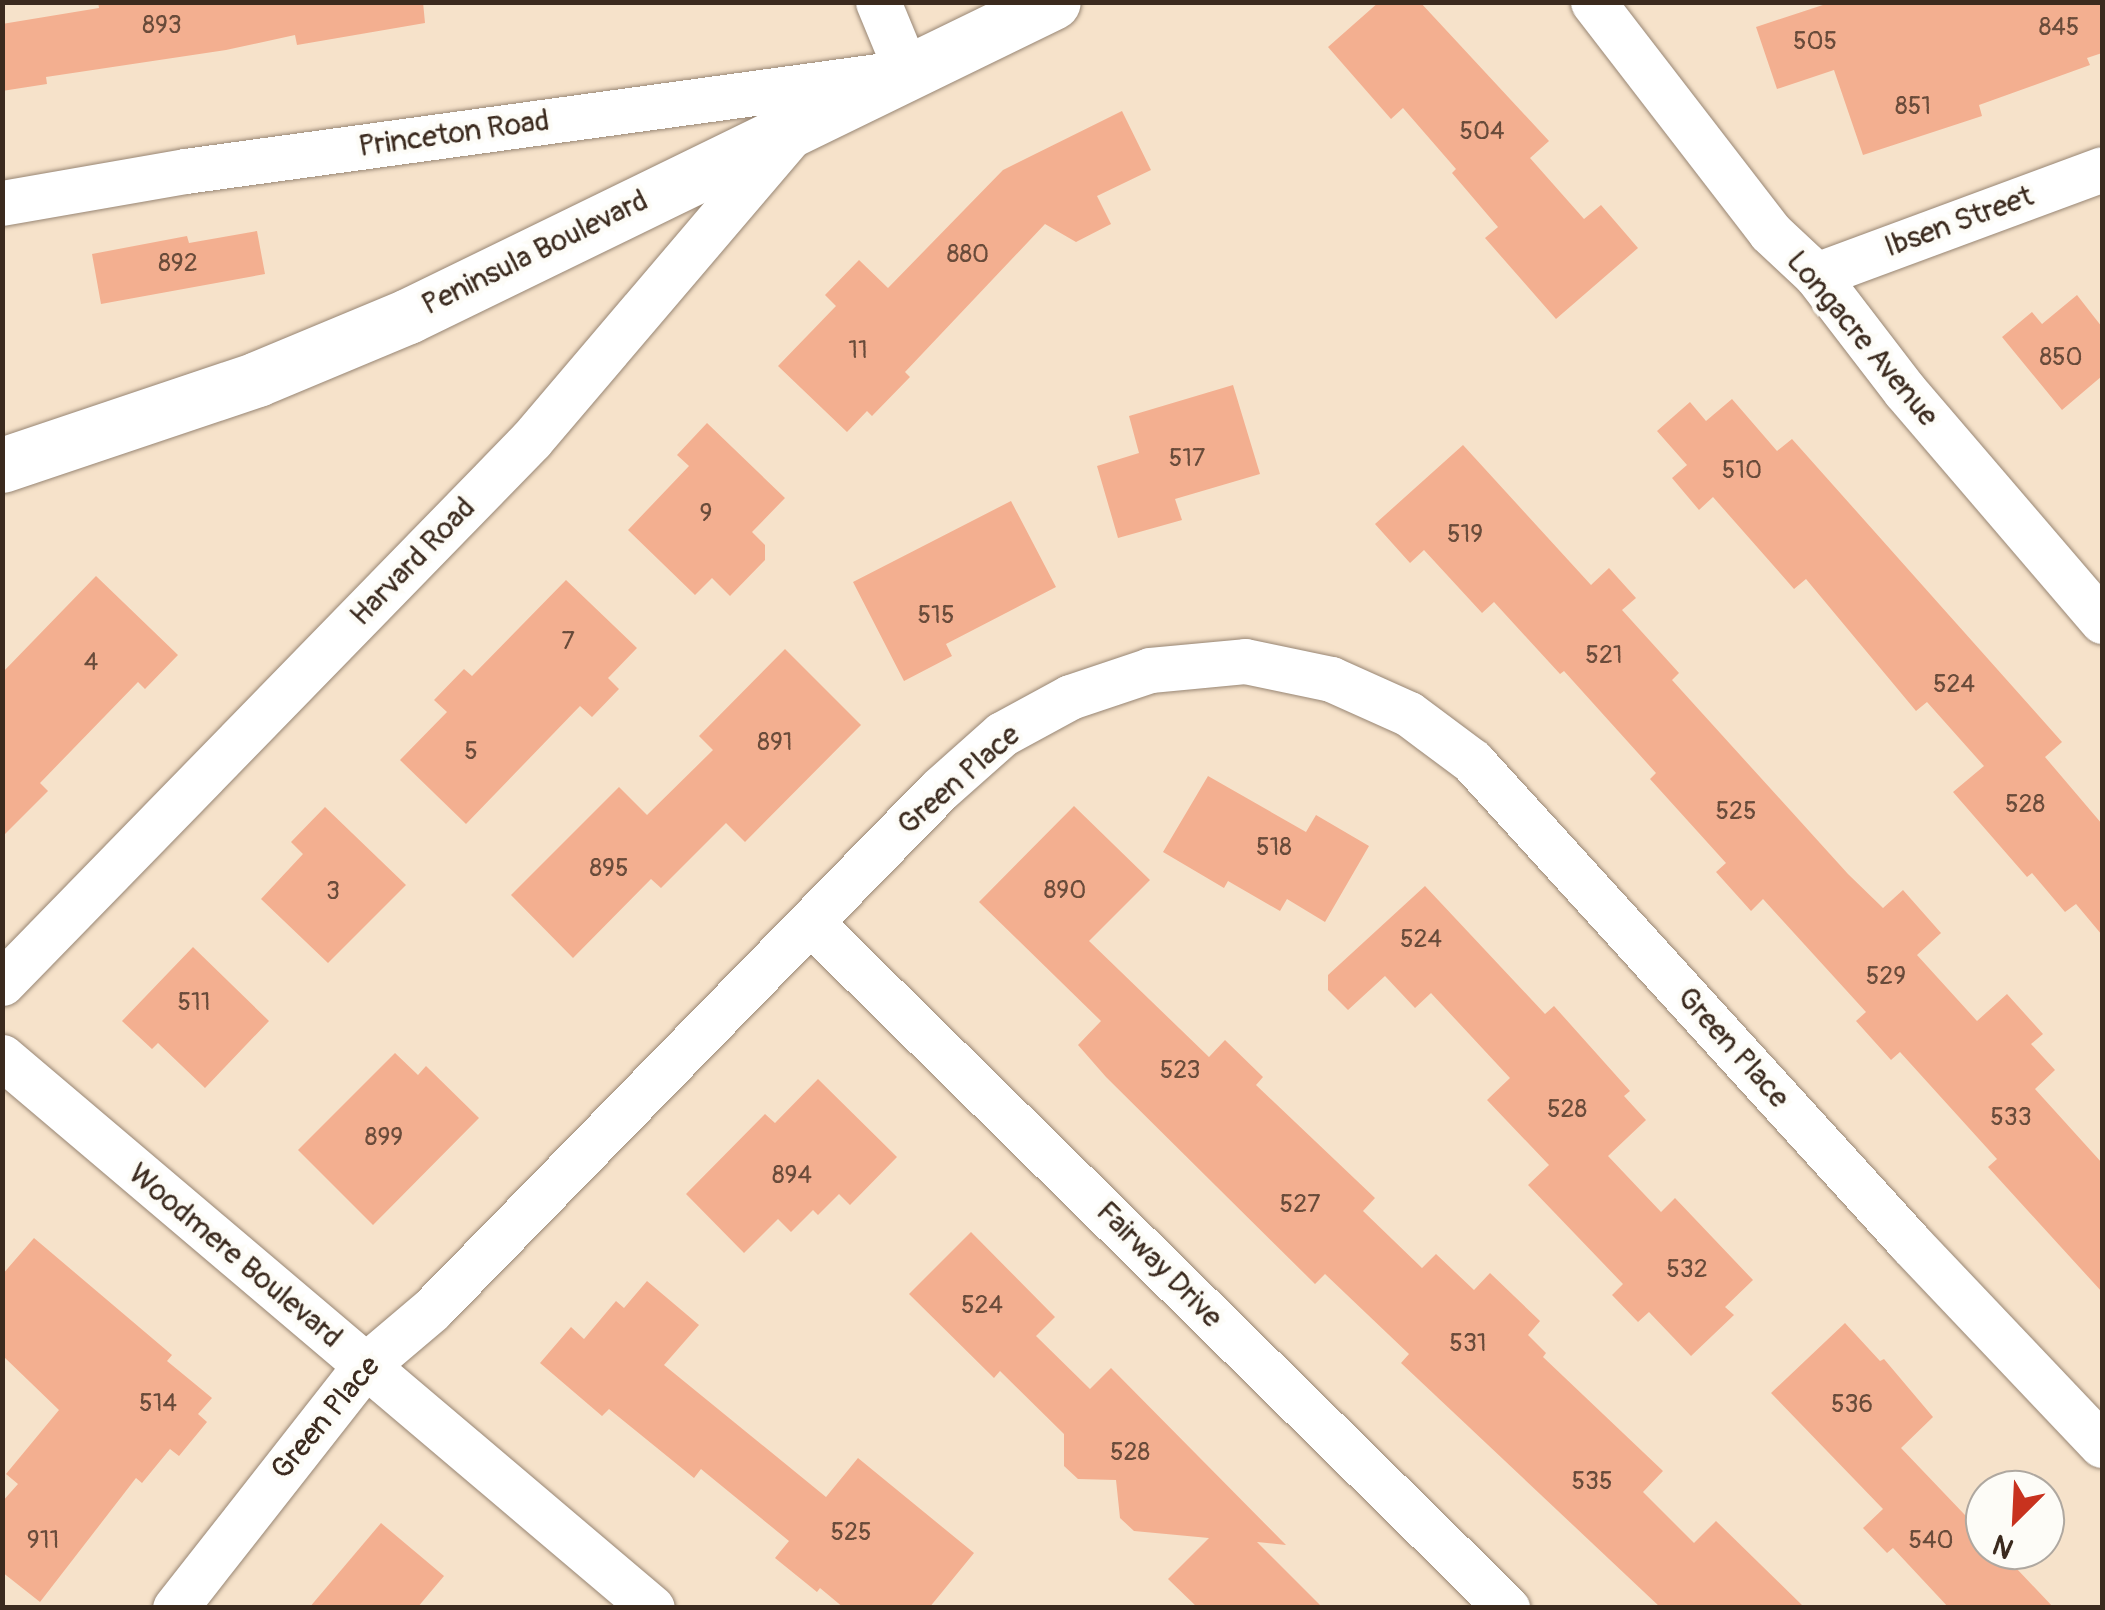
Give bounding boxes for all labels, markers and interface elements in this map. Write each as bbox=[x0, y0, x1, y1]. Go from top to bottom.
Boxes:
house number: 893 bbox=[142, 11, 182, 41]
house number: 845 bbox=[2039, 13, 2079, 43]
house number: 505 bbox=[1793, 27, 1837, 57]
house number: 851 bbox=[1895, 92, 1931, 122]
street label: Princeton Road bbox=[356, 103, 552, 165]
house number: 504 bbox=[1459, 117, 1505, 147]
street label: Ibsen Street bbox=[1880, 178, 2038, 266]
street label: Peninsula Boulevard bbox=[416, 183, 654, 323]
house number: 880 bbox=[947, 240, 989, 270]
street label: Longacre Avenue bbox=[1778, 244, 1946, 434]
house number: 892 bbox=[158, 249, 198, 279]
house number: 11 bbox=[848, 336, 868, 366]
house number: 850 bbox=[2039, 343, 2083, 373]
house number: 517 bbox=[1169, 444, 1205, 474]
house number: 510 bbox=[1722, 456, 1762, 486]
street label: Harvard Road bbox=[343, 490, 483, 634]
house number: 9 bbox=[700, 499, 712, 529]
house number: 519 bbox=[1447, 520, 1483, 550]
house number: 515 bbox=[918, 601, 954, 631]
house number: 7 bbox=[561, 627, 575, 657]
house number: 521 bbox=[1585, 641, 1623, 671]
house number: 4 bbox=[84, 648, 98, 678]
house number: 524 bbox=[1933, 670, 1975, 700]
street label: Green Place bbox=[891, 717, 1027, 843]
house number: 891 bbox=[757, 728, 793, 758]
house number: 5 bbox=[464, 737, 478, 767]
house number: 528 bbox=[2005, 790, 2045, 820]
house number: 525 bbox=[1715, 797, 1757, 827]
house number: 518 bbox=[1256, 833, 1292, 863]
house number: 895 bbox=[589, 854, 629, 884]
house number: 890 bbox=[1044, 876, 1086, 906]
house number: 3 bbox=[326, 877, 340, 907]
house number: 524 bbox=[1400, 925, 1442, 955]
house number: 529 bbox=[1866, 962, 1906, 992]
street label: Green Place bbox=[1669, 980, 1797, 1116]
house number: 511 bbox=[177, 988, 211, 1018]
house number: 523 bbox=[1160, 1056, 1200, 1086]
house number: 528 bbox=[1547, 1095, 1587, 1125]
house number: 533 bbox=[1990, 1103, 2032, 1133]
house number: 899 bbox=[365, 1123, 403, 1153]
street label: Woodmere Boulevard bbox=[121, 1156, 349, 1356]
house number: 894 bbox=[772, 1161, 812, 1191]
house number: 527 bbox=[1280, 1190, 1320, 1220]
street label: Fairway Drive bbox=[1088, 1194, 1230, 1336]
house number: 532 bbox=[1666, 1255, 1708, 1285]
house number: 524 bbox=[961, 1291, 1003, 1321]
house number: 531 bbox=[1449, 1329, 1487, 1359]
street label: Green Place bbox=[264, 1349, 388, 1487]
house number: 514 bbox=[139, 1389, 177, 1419]
house number: 536 bbox=[1831, 1390, 1873, 1420]
house number: 528 bbox=[1110, 1438, 1150, 1468]
house number: 535 bbox=[1571, 1467, 1613, 1497]
north arrow bbox=[1965, 1470, 2065, 1570]
house number: 525 bbox=[830, 1518, 872, 1548]
house number: 911 bbox=[27, 1526, 59, 1556]
house number: 540 bbox=[1908, 1526, 1954, 1556]
text: N bbox=[1988, 1526, 2019, 1566]

